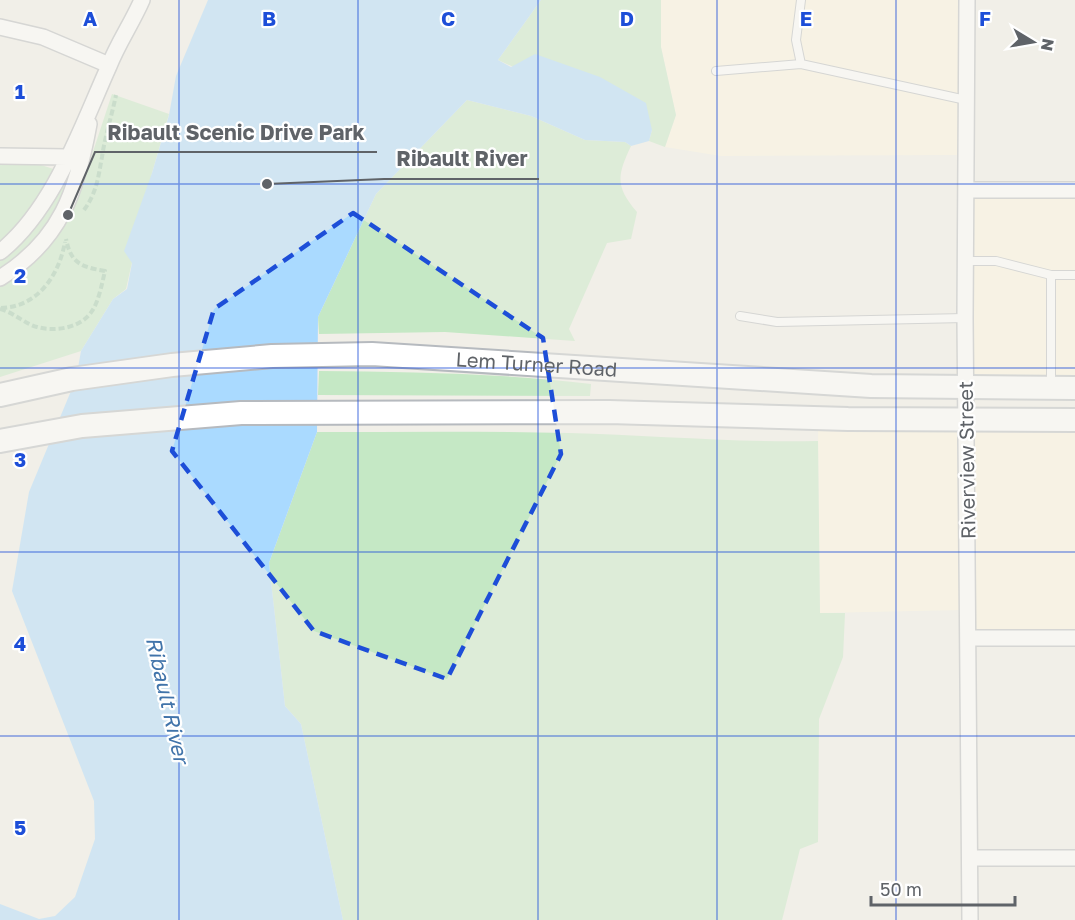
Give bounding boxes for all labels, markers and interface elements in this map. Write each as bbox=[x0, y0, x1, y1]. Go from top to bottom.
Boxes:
text: A bbox=[83, 6, 97, 30]
text: B bbox=[262, 6, 276, 30]
text: C bbox=[441, 6, 455, 30]
text: D bbox=[620, 6, 634, 30]
text: E bbox=[800, 6, 812, 30]
text: F bbox=[979, 6, 991, 30]
north arrow bbox=[1003, 12, 1063, 72]
text: N bbox=[1037, 37, 1059, 53]
text: 1 bbox=[15, 79, 25, 103]
callout: Ribault Scenic Drive Park bbox=[95, 113, 377, 152]
text: Ribault Scenic Drive Park bbox=[107, 119, 365, 145]
callout: Ribault River bbox=[384, 140, 539, 179]
text: Ribault River bbox=[396, 145, 528, 171]
text: 2 bbox=[14, 263, 26, 287]
street label: Lem Turner Road bbox=[455, 346, 618, 381]
street label: Riverview Street bbox=[953, 381, 979, 539]
text: 3 bbox=[14, 447, 26, 471]
text: 4 bbox=[14, 631, 26, 655]
water label: Ribault River bbox=[141, 634, 196, 768]
text: 5 bbox=[14, 815, 26, 839]
scale bar bbox=[871, 869, 1015, 907]
text: 50 m bbox=[880, 878, 922, 900]

